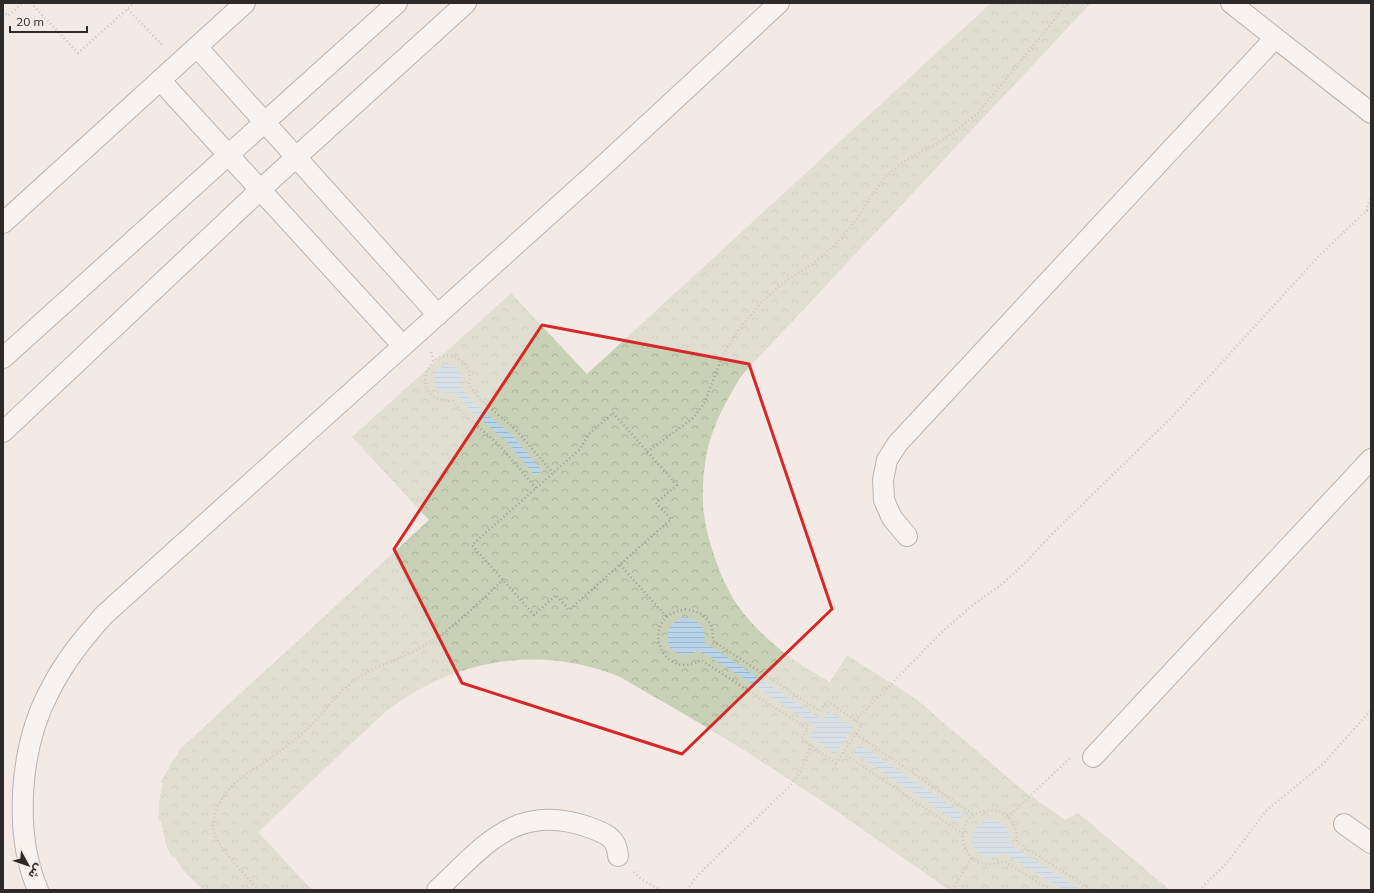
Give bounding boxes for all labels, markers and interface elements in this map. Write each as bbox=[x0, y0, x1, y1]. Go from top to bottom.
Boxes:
scale bar bbox=[10, 8, 87, 34]
text: 20 m bbox=[16, 14, 44, 29]
north arrow bbox=[8, 845, 48, 885]
text: ش bbox=[25, 861, 46, 882]

